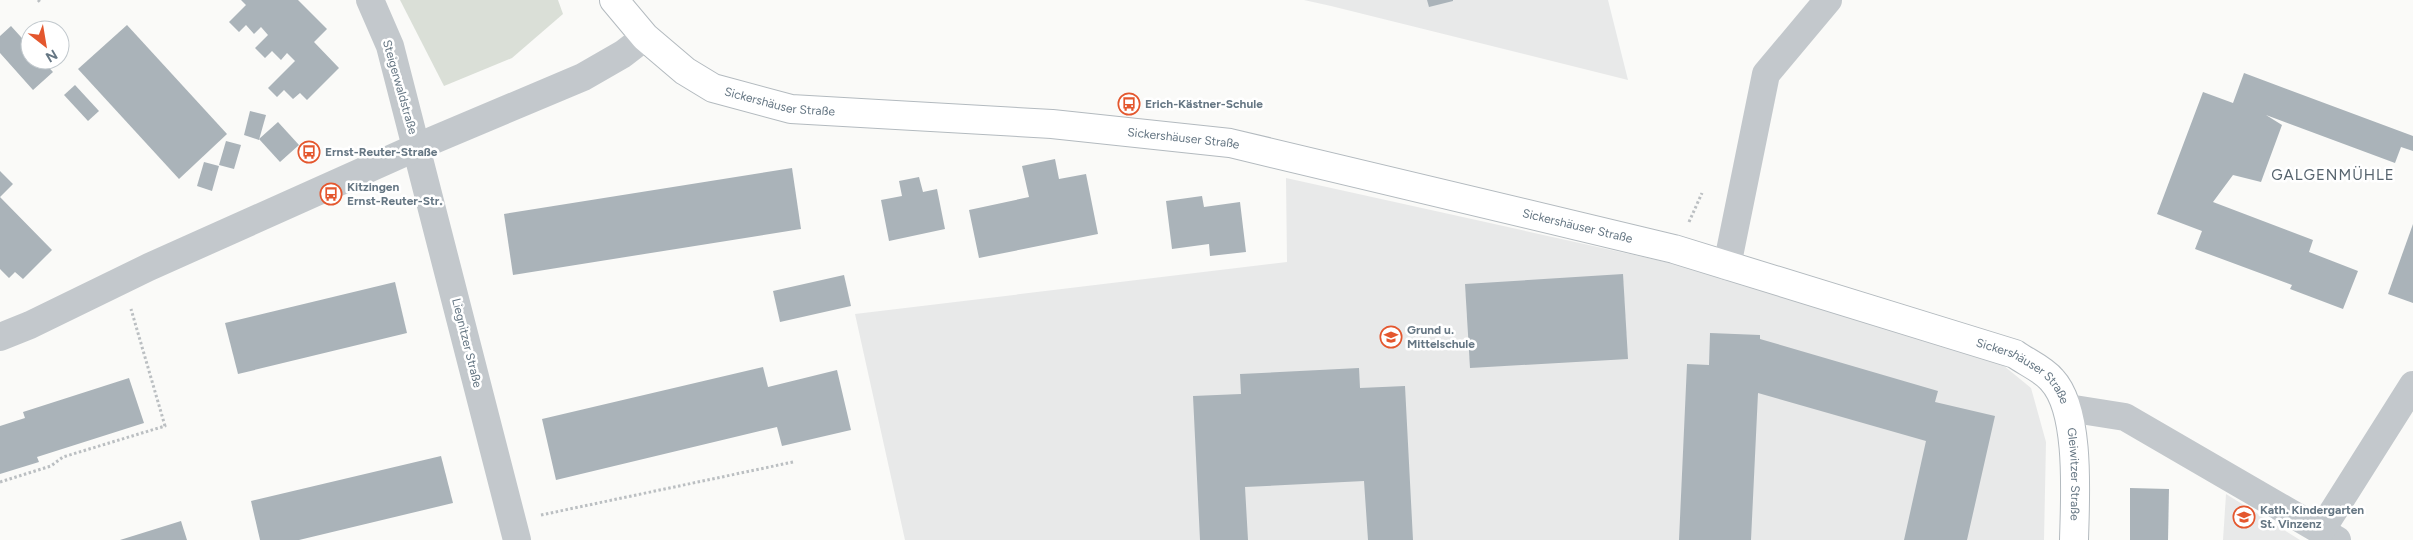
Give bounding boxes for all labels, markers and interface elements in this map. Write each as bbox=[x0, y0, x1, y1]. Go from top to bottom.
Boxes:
north arrow bbox=[20, 20, 70, 70]
street label: Steigerwaldstraße bbox=[380, 38, 420, 136]
text: N bbox=[42, 46, 60, 66]
street label: Sickershäuser Straße bbox=[723, 84, 836, 119]
bus stop icon: Erich-Kästner-Schule bbox=[1117, 92, 1141, 116]
place label: Erich-Kästner-Schule bbox=[1145, 97, 1263, 111]
street label: Sickershäuser Straße bbox=[1127, 125, 1241, 152]
bus stop icon: Ernst-Reuter-Straße bbox=[297, 140, 321, 164]
place label: Ernst-Reuter-Straße bbox=[325, 145, 438, 159]
district label: GALGENMÜHLE bbox=[2271, 166, 2395, 184]
place label: Kitzingen Ernst-Reuter-Str. bbox=[347, 180, 442, 208]
bus stop icon: Kitzingen Ernst-Reuter-Str. bbox=[319, 182, 343, 206]
street label: Sickershäuser Straße bbox=[1521, 206, 1634, 246]
street label: Liegnitzer Straße bbox=[449, 297, 485, 390]
place label: Grund u. Mittelschule bbox=[1407, 323, 1475, 351]
school or university icon: Grund u. Mittelschule bbox=[1379, 325, 1403, 349]
street label: Sickershäuser Straße bbox=[1974, 335, 2072, 406]
street label: Gleiwitzer Straße bbox=[2064, 427, 2082, 521]
place label: Kath. Kindergarten St. Vinzenz bbox=[2260, 503, 2364, 531]
school or university icon: Kath. Kindergarten St. Vinzenz bbox=[2232, 505, 2256, 529]

